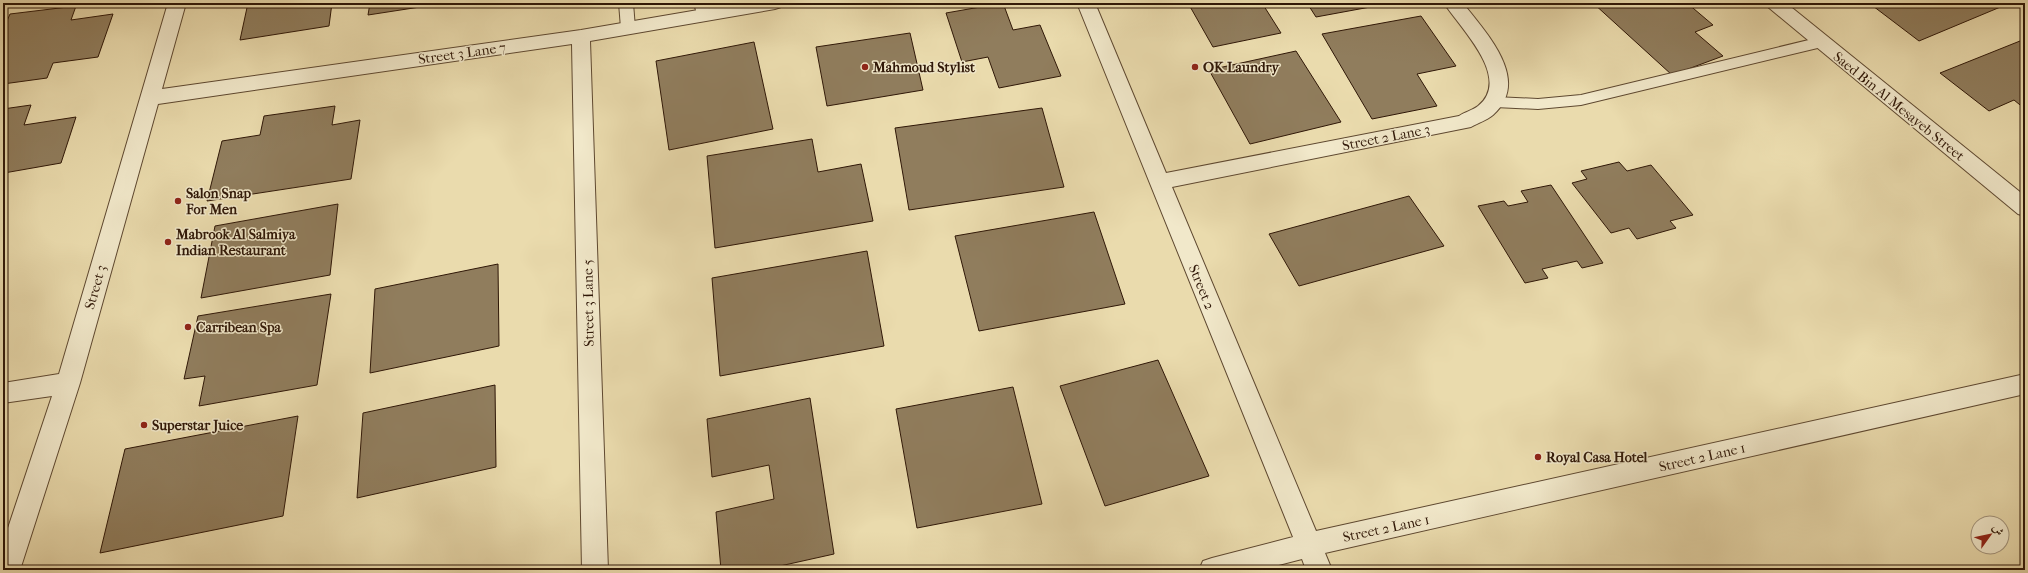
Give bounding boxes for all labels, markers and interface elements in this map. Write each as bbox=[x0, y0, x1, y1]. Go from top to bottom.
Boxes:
street label: Street 3 Lane 7 bbox=[417, 39, 507, 68]
street label: Saed Bin Al Mesayeb Street bbox=[1830, 48, 1968, 165]
place label: Mahmoud Stylist bbox=[872, 59, 976, 76]
place label: OK Laundry bbox=[1203, 59, 1281, 76]
marker: Mahmoud Stylist bbox=[860, 62, 870, 72]
marker: OK Laundry bbox=[1190, 62, 1200, 72]
street label: Street 2 Lane 3 bbox=[1341, 121, 1431, 154]
place label: Salon Snap For Men bbox=[185, 185, 251, 218]
marker: Salon Snap For Men bbox=[173, 196, 183, 206]
place label: Mabrook Al Salmiya Indian Restaurant bbox=[175, 226, 296, 259]
marker: Mabrook Al Salmiya Indian Restaurant bbox=[163, 237, 173, 247]
street label: Street 3 Lane 5 bbox=[579, 259, 598, 347]
street label: Street 2 bbox=[1185, 262, 1218, 312]
street label: Street 3 bbox=[81, 263, 110, 311]
place label: Carribean Spa bbox=[196, 319, 282, 336]
marker: Carribean Spa bbox=[183, 322, 193, 332]
place label: Superstar Juice bbox=[152, 417, 243, 434]
marker: Superstar Juice bbox=[139, 420, 149, 430]
street label: Street 2 Lane 1 bbox=[1657, 439, 1747, 476]
place label: Royal Casa Hotel bbox=[1546, 449, 1648, 466]
marker: Royal Casa Hotel bbox=[1533, 452, 1543, 462]
street label: Street 2 Lane 1 bbox=[1341, 511, 1431, 546]
north arrow bbox=[1970, 515, 2010, 555]
text: ش bbox=[1990, 522, 2006, 538]

